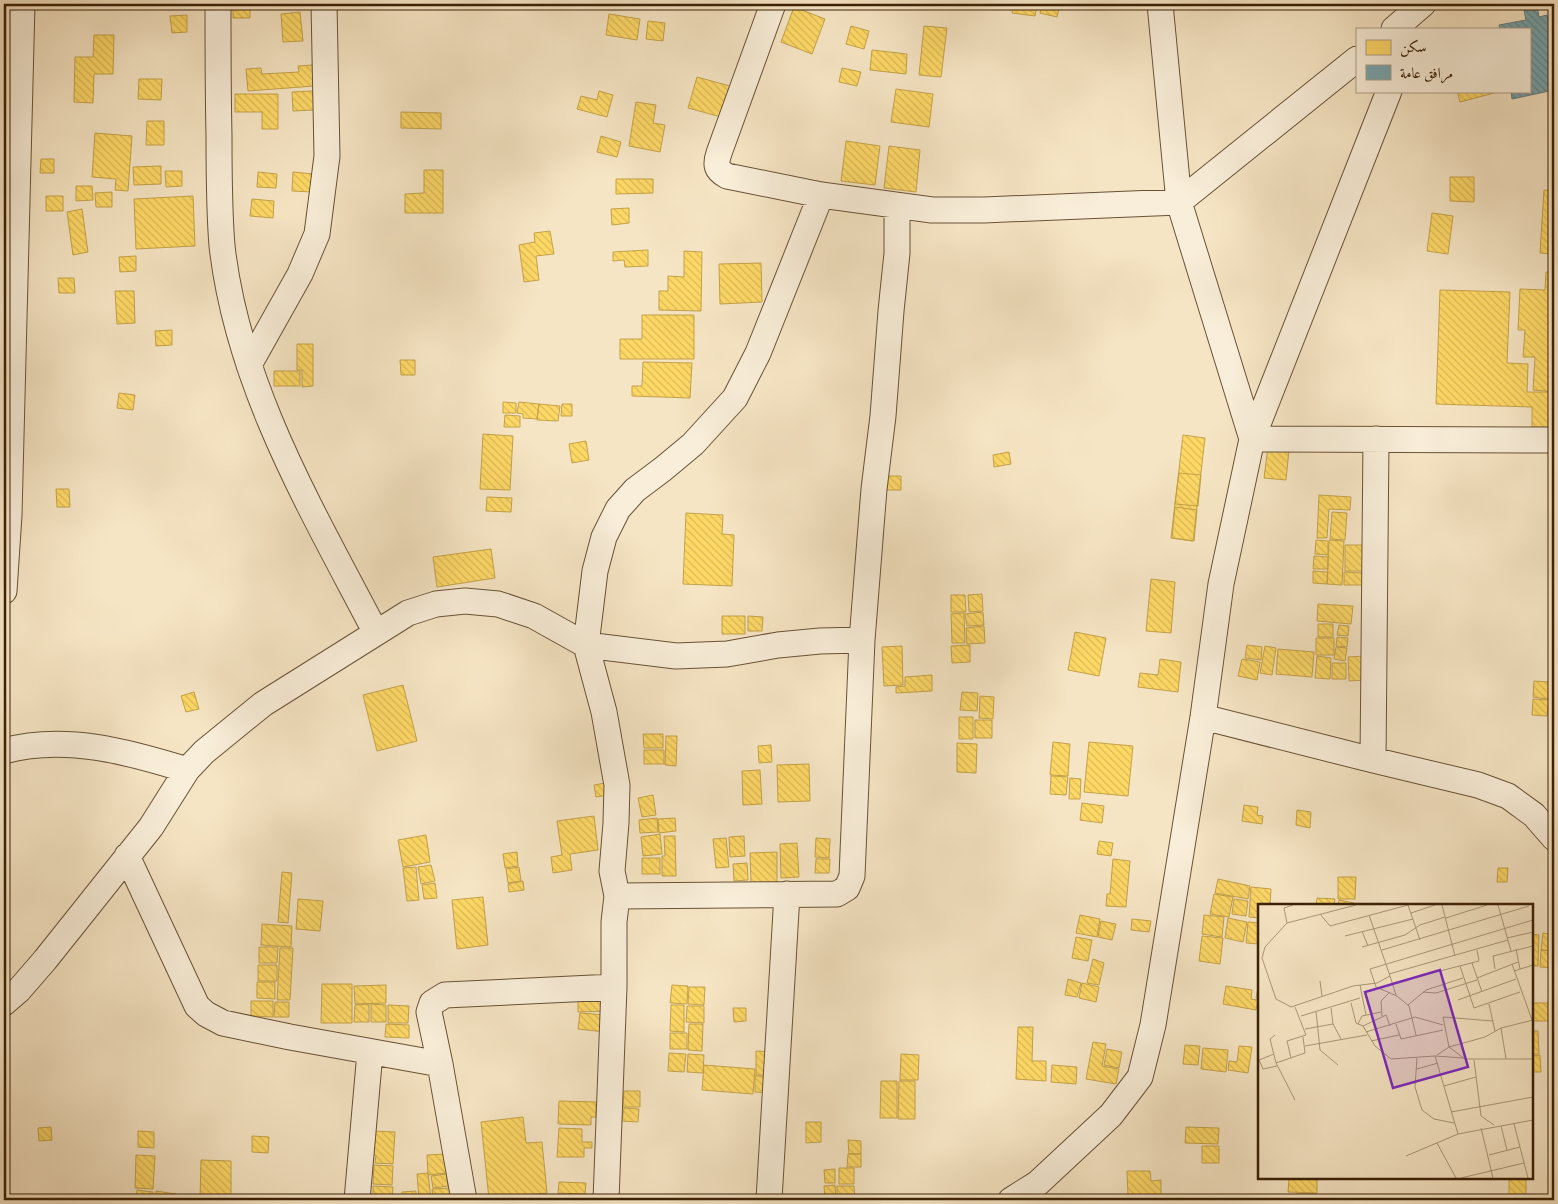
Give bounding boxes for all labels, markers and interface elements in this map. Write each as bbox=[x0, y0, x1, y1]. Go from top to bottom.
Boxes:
legend bbox=[1356, 28, 1530, 92]
text: سكن bbox=[1400, 38, 1427, 57]
text: مرافق عامة bbox=[1400, 64, 1453, 84]
inset map bbox=[1258, 904, 1533, 1179]

